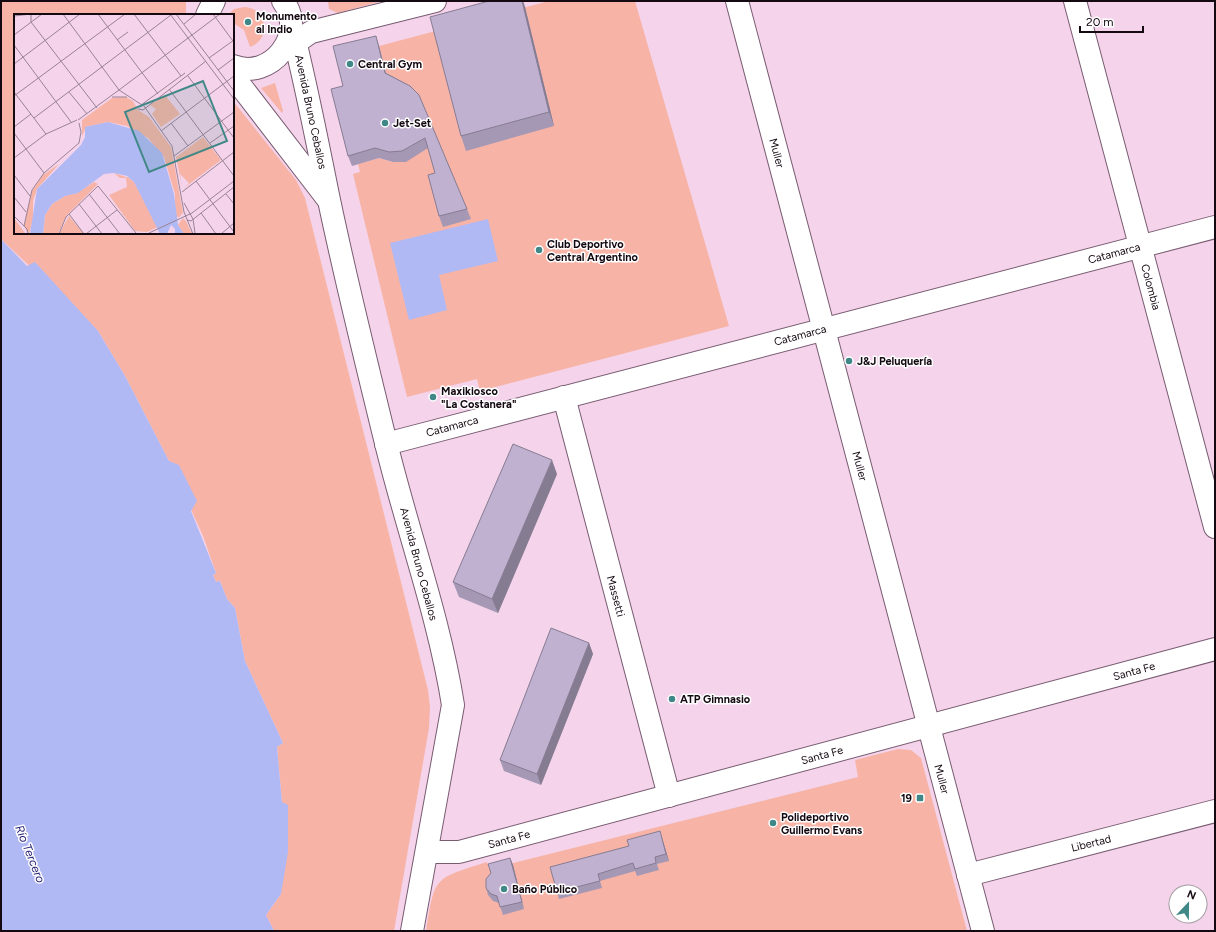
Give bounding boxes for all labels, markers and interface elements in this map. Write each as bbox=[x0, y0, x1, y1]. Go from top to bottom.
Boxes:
scale bar bbox=[1080, 8, 1143, 34]
place label: Monumento al Indio bbox=[256, 10, 318, 36]
inset map bbox=[14, 14, 234, 234]
text: 20 m bbox=[1086, 15, 1114, 29]
marker: Monumento al Indio bbox=[243, 17, 253, 27]
street label: Avenida Bruno Ceballos bbox=[292, 54, 329, 170]
place label: Central Gym bbox=[358, 58, 423, 71]
marker: Central Gym bbox=[345, 59, 355, 69]
place label: Jet-Set bbox=[393, 117, 432, 130]
marker: Jet-Set bbox=[380, 118, 390, 128]
street label: Muller bbox=[766, 137, 787, 170]
place label: Club Deportivo Central Argentino bbox=[547, 238, 639, 264]
street label: Catamarca bbox=[1087, 240, 1142, 267]
marker: Club Deportivo Central Argentino bbox=[534, 245, 544, 255]
street label: Colombia bbox=[1138, 263, 1163, 312]
street label: Catamarca bbox=[773, 322, 828, 349]
place label: J&J Peluquería bbox=[857, 355, 932, 368]
marker: J&J Peluquería bbox=[844, 356, 854, 366]
place label: Maxikiosco "La Costanera" bbox=[441, 385, 517, 411]
marker: Maxikiosco "La Costanera" bbox=[428, 392, 438, 402]
street label: Catamarca bbox=[425, 413, 480, 440]
street label: Muller bbox=[849, 450, 870, 483]
street label: Avenida Bruno Ceballos bbox=[397, 506, 440, 622]
street label: Massetti bbox=[604, 574, 627, 618]
street label: Santa Fe bbox=[1112, 660, 1157, 683]
place label: ATP Gimnasio bbox=[680, 693, 751, 706]
marker: ATP Gimnasio bbox=[667, 694, 677, 704]
street label: Santa Fe bbox=[800, 744, 845, 767]
street label: Muller bbox=[931, 763, 952, 796]
place label: 19 bbox=[901, 792, 912, 805]
marker: 19 bbox=[915, 793, 925, 803]
place label: Polideportivo Guillermo Evans bbox=[781, 811, 862, 837]
marker: Polideportivo Guillermo Evans bbox=[768, 818, 778, 828]
water label: Río Tercero bbox=[12, 823, 48, 885]
street label: Santa Fe bbox=[487, 828, 532, 851]
street label: Libertad bbox=[1070, 832, 1112, 855]
place label: Baño Público bbox=[512, 883, 578, 896]
marker: Baño Público bbox=[499, 884, 509, 894]
north arrow bbox=[1168, 884, 1208, 924]
text: N bbox=[1185, 888, 1198, 903]

